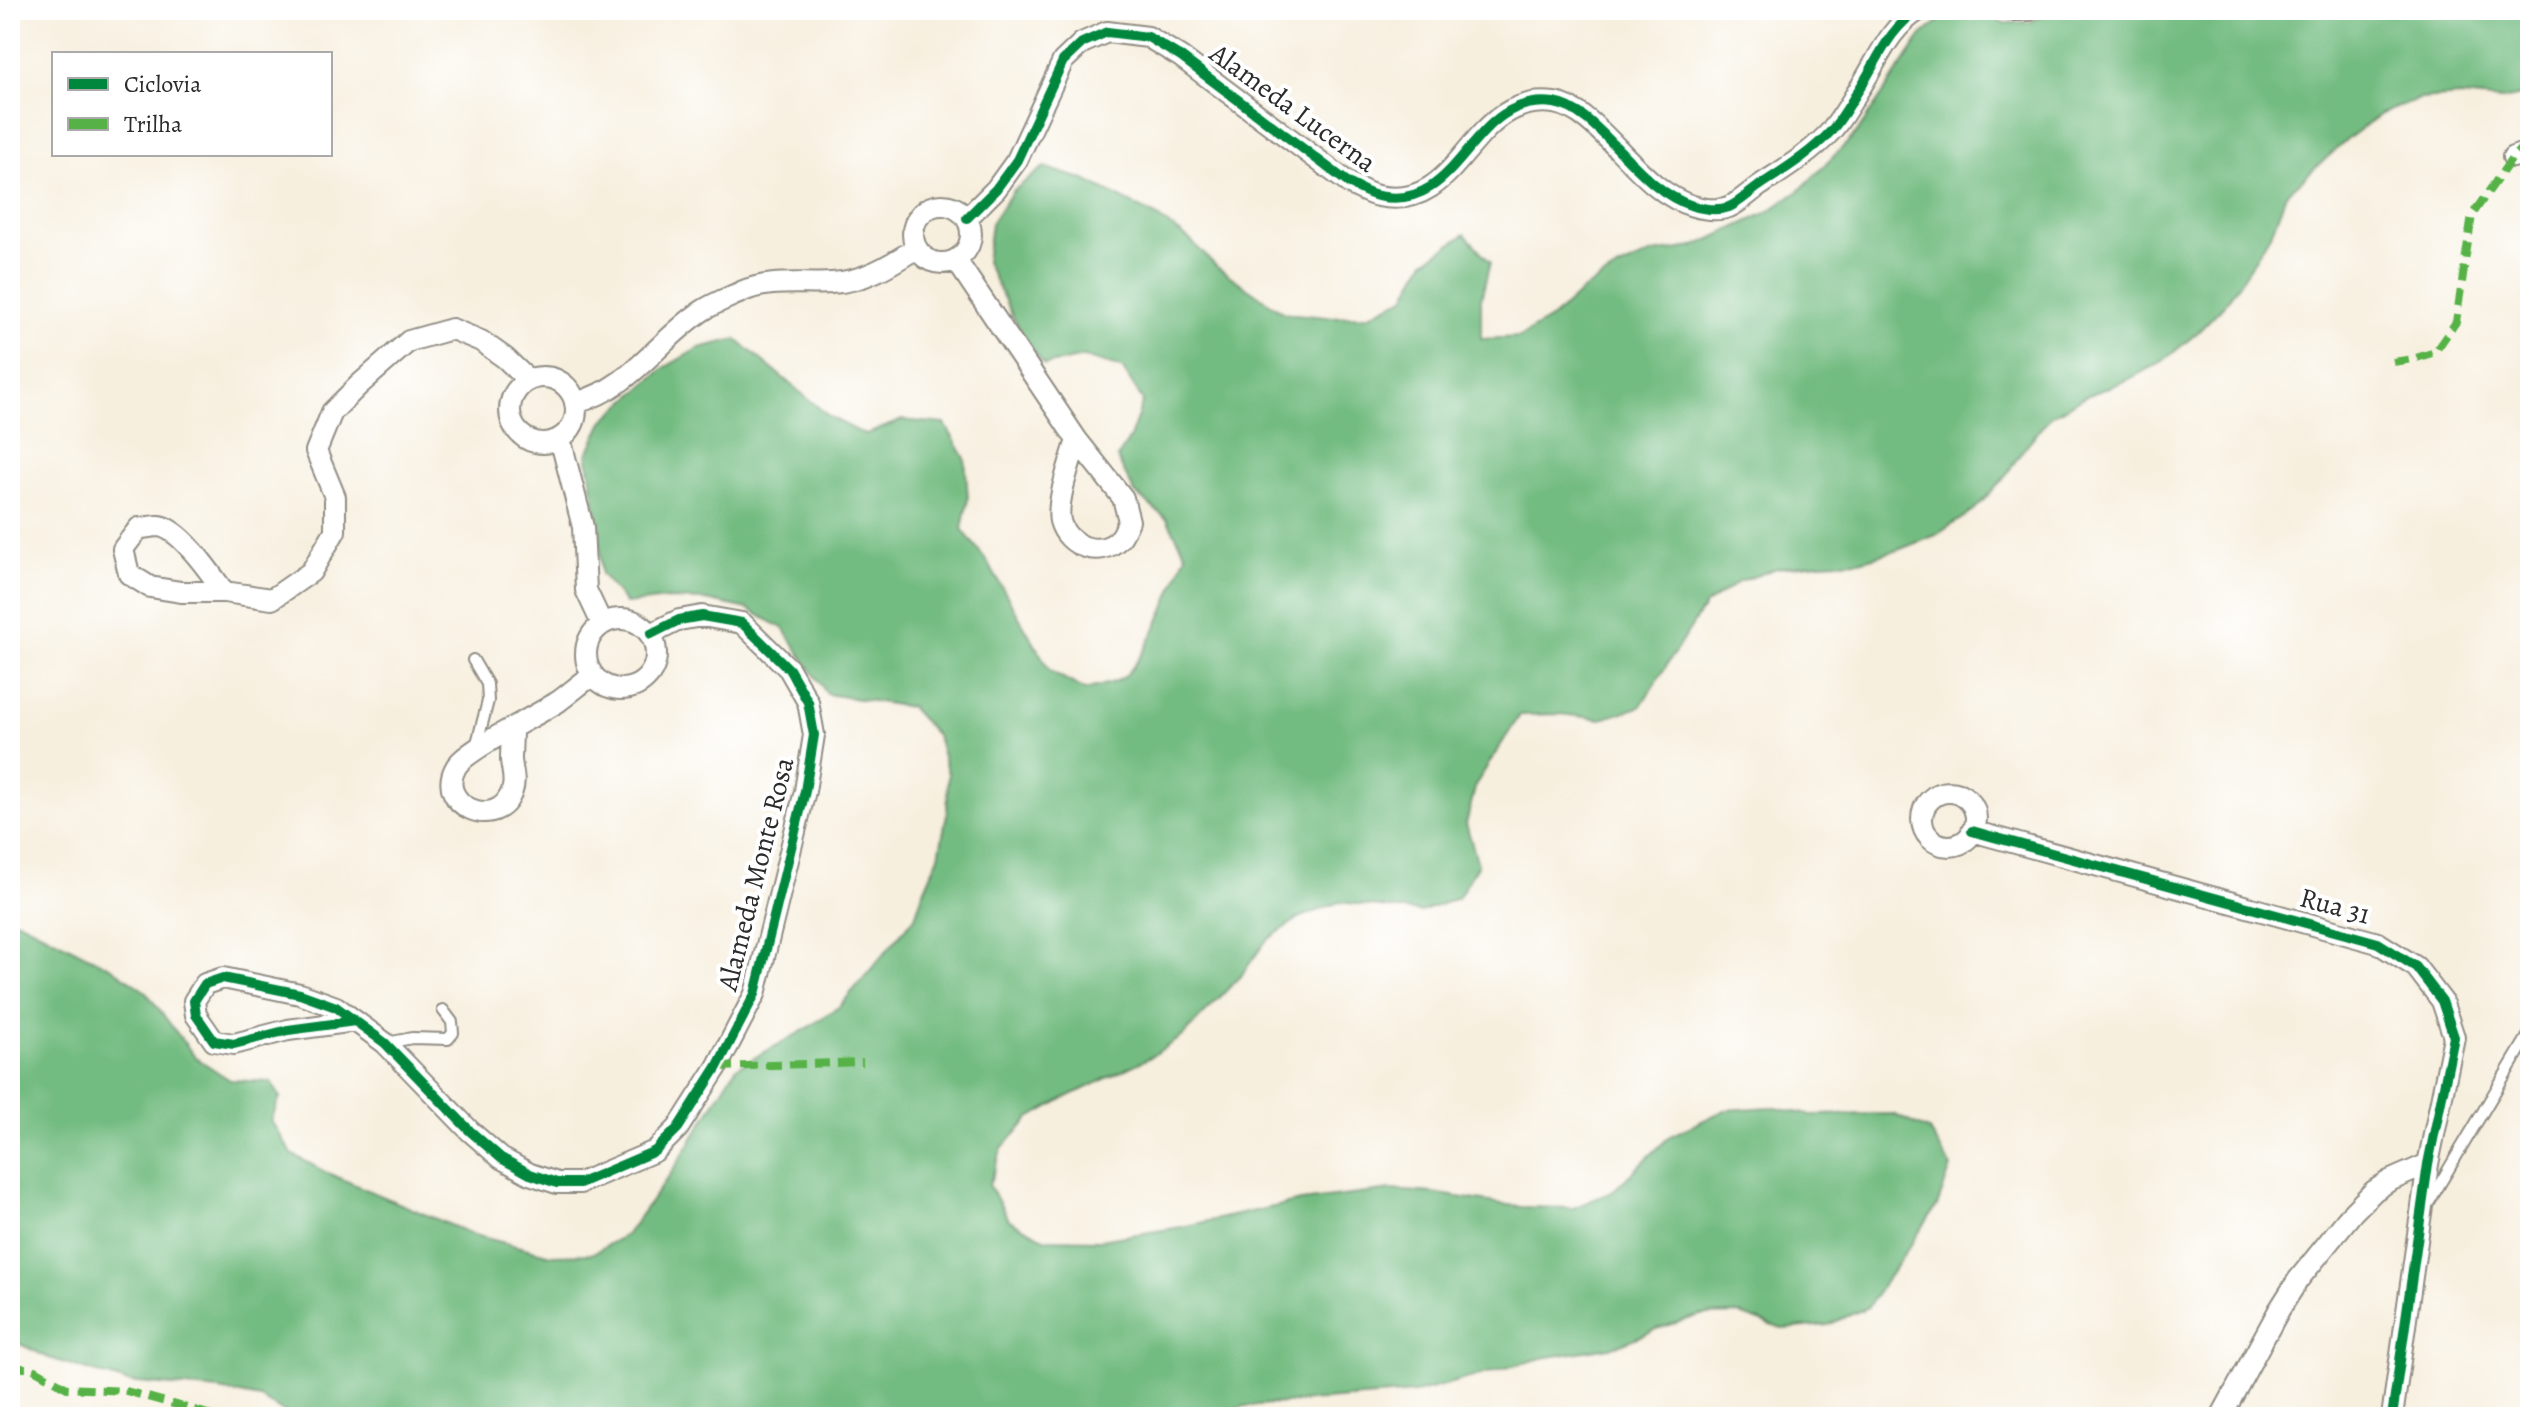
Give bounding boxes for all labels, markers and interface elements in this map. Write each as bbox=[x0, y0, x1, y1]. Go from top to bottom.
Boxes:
street label: Alameda Lucerna bbox=[1201, 34, 1384, 181]
legend bbox=[52, 52, 332, 156]
text: Ciclovia bbox=[124, 68, 202, 100]
text: Trilha bbox=[124, 108, 183, 140]
street label: Alameda Monte Rosa bbox=[708, 753, 803, 996]
street label: Rua 31 bbox=[2296, 878, 2374, 934]

